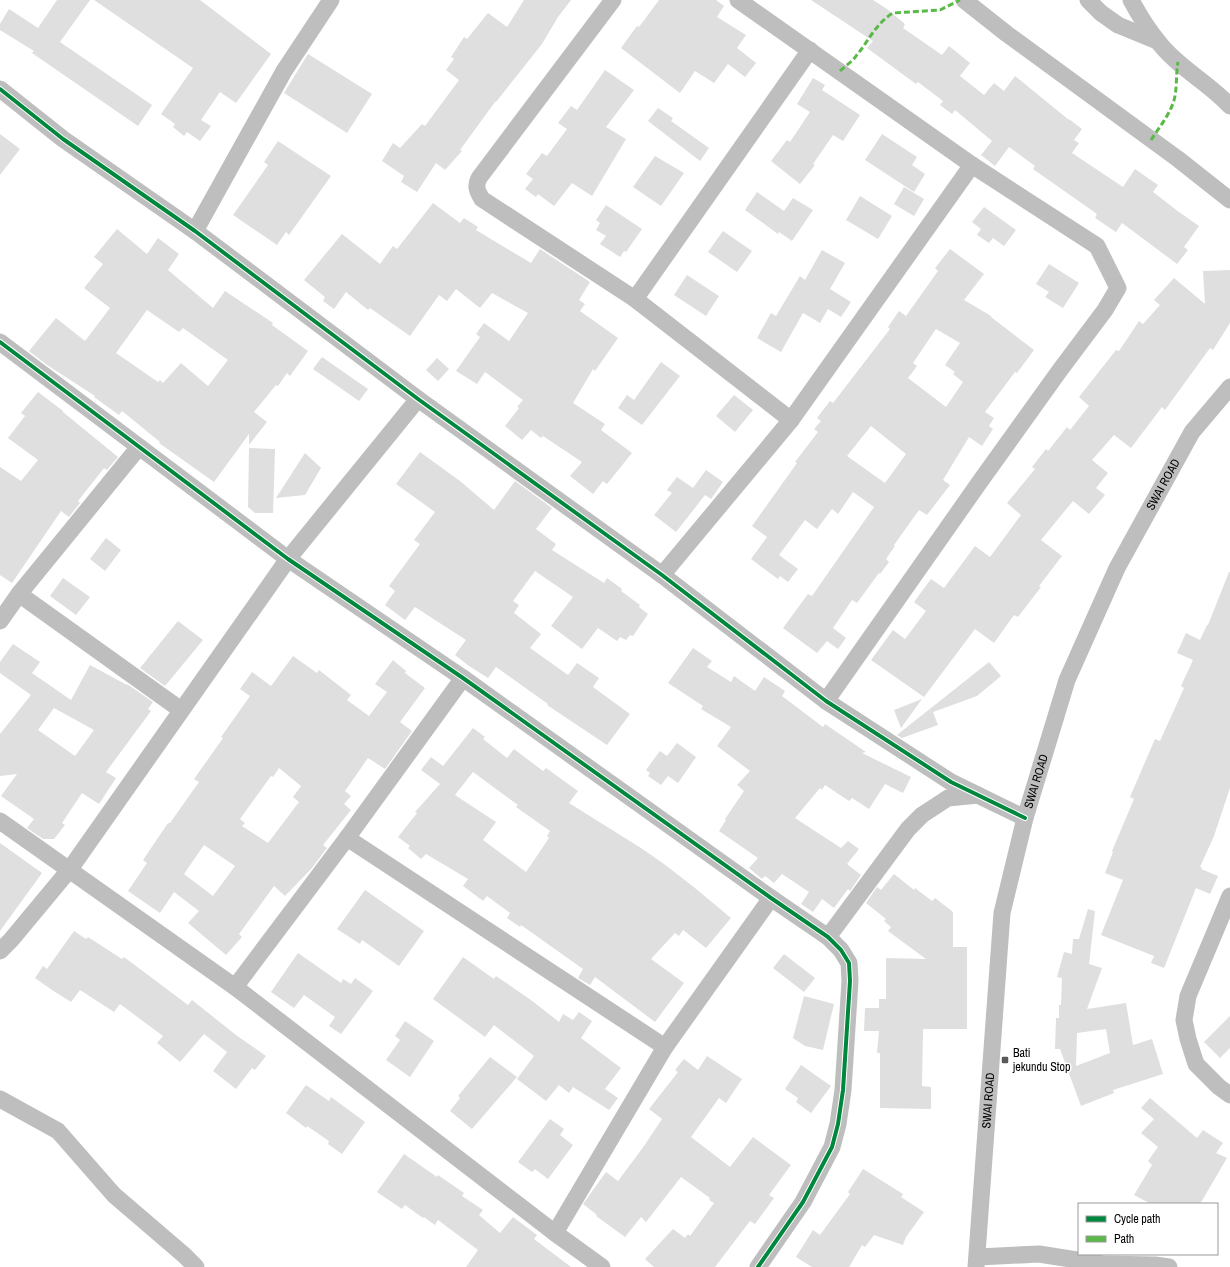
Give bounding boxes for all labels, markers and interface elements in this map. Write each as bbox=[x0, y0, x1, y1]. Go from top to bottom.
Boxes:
street label: SWAI ROAD bbox=[1143, 456, 1184, 513]
street label: SWAI ROAD bbox=[1020, 752, 1052, 810]
place label: Bati jekundu Stop bbox=[1012, 1045, 1070, 1075]
marker: Bati jekundu Stop bbox=[1000, 1055, 1010, 1065]
street label: SWAI ROAD bbox=[978, 1072, 998, 1129]
legend bbox=[1078, 1203, 1218, 1255]
text: Cycle path bbox=[1114, 1211, 1161, 1227]
text: Path bbox=[1114, 1231, 1134, 1247]

